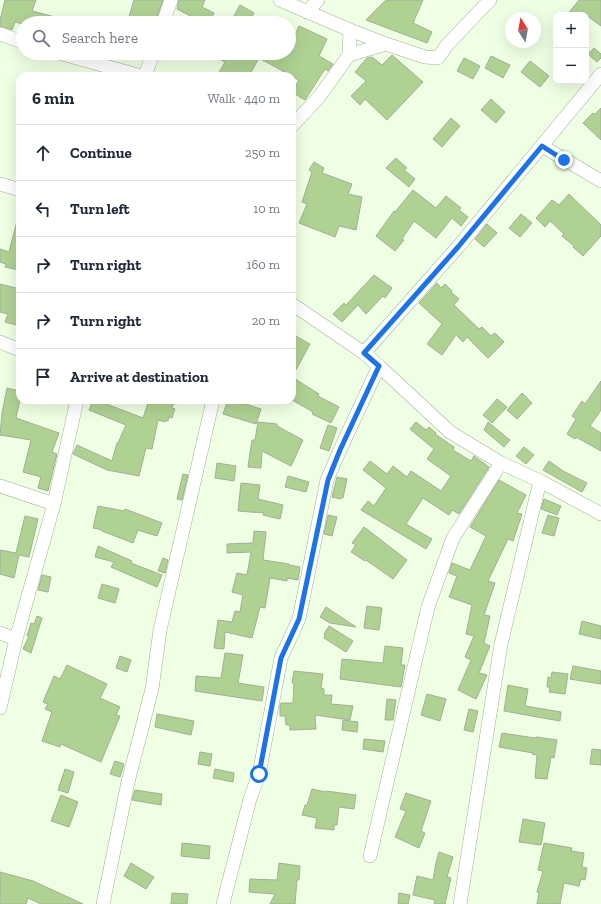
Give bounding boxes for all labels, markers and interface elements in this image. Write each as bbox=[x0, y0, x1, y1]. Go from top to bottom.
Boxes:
north arrow bbox=[505, 12, 541, 48]
map controls bbox=[553, 12, 589, 84]
button: + bbox=[553, 12, 589, 48]
search box bbox=[16, 16, 296, 60]
icon: search bbox=[30, 27, 52, 49]
text: Search here bbox=[62, 29, 138, 47]
button: − bbox=[553, 48, 589, 84]
text: 6 min bbox=[32, 88, 74, 108]
text: Walk · 440 m bbox=[208, 91, 280, 106]
icon: ahead bbox=[32, 142, 54, 164]
text: Continue bbox=[70, 144, 132, 162]
text: 250 m bbox=[245, 145, 280, 160]
route end bbox=[555, 151, 573, 169]
icon: left bbox=[32, 198, 54, 220]
text: Turn left bbox=[70, 200, 130, 218]
text: 10 m bbox=[253, 201, 280, 216]
icon: right bbox=[32, 254, 54, 276]
text: Turn right bbox=[70, 256, 141, 274]
text: 160 m bbox=[246, 257, 280, 272]
icon: right bbox=[32, 310, 54, 332]
text: Turn right bbox=[70, 312, 141, 330]
text: 20 m bbox=[252, 313, 280, 328]
icon: arrive bbox=[32, 366, 54, 388]
text: Arrive at destination bbox=[70, 368, 209, 386]
route start bbox=[250, 765, 268, 783]

